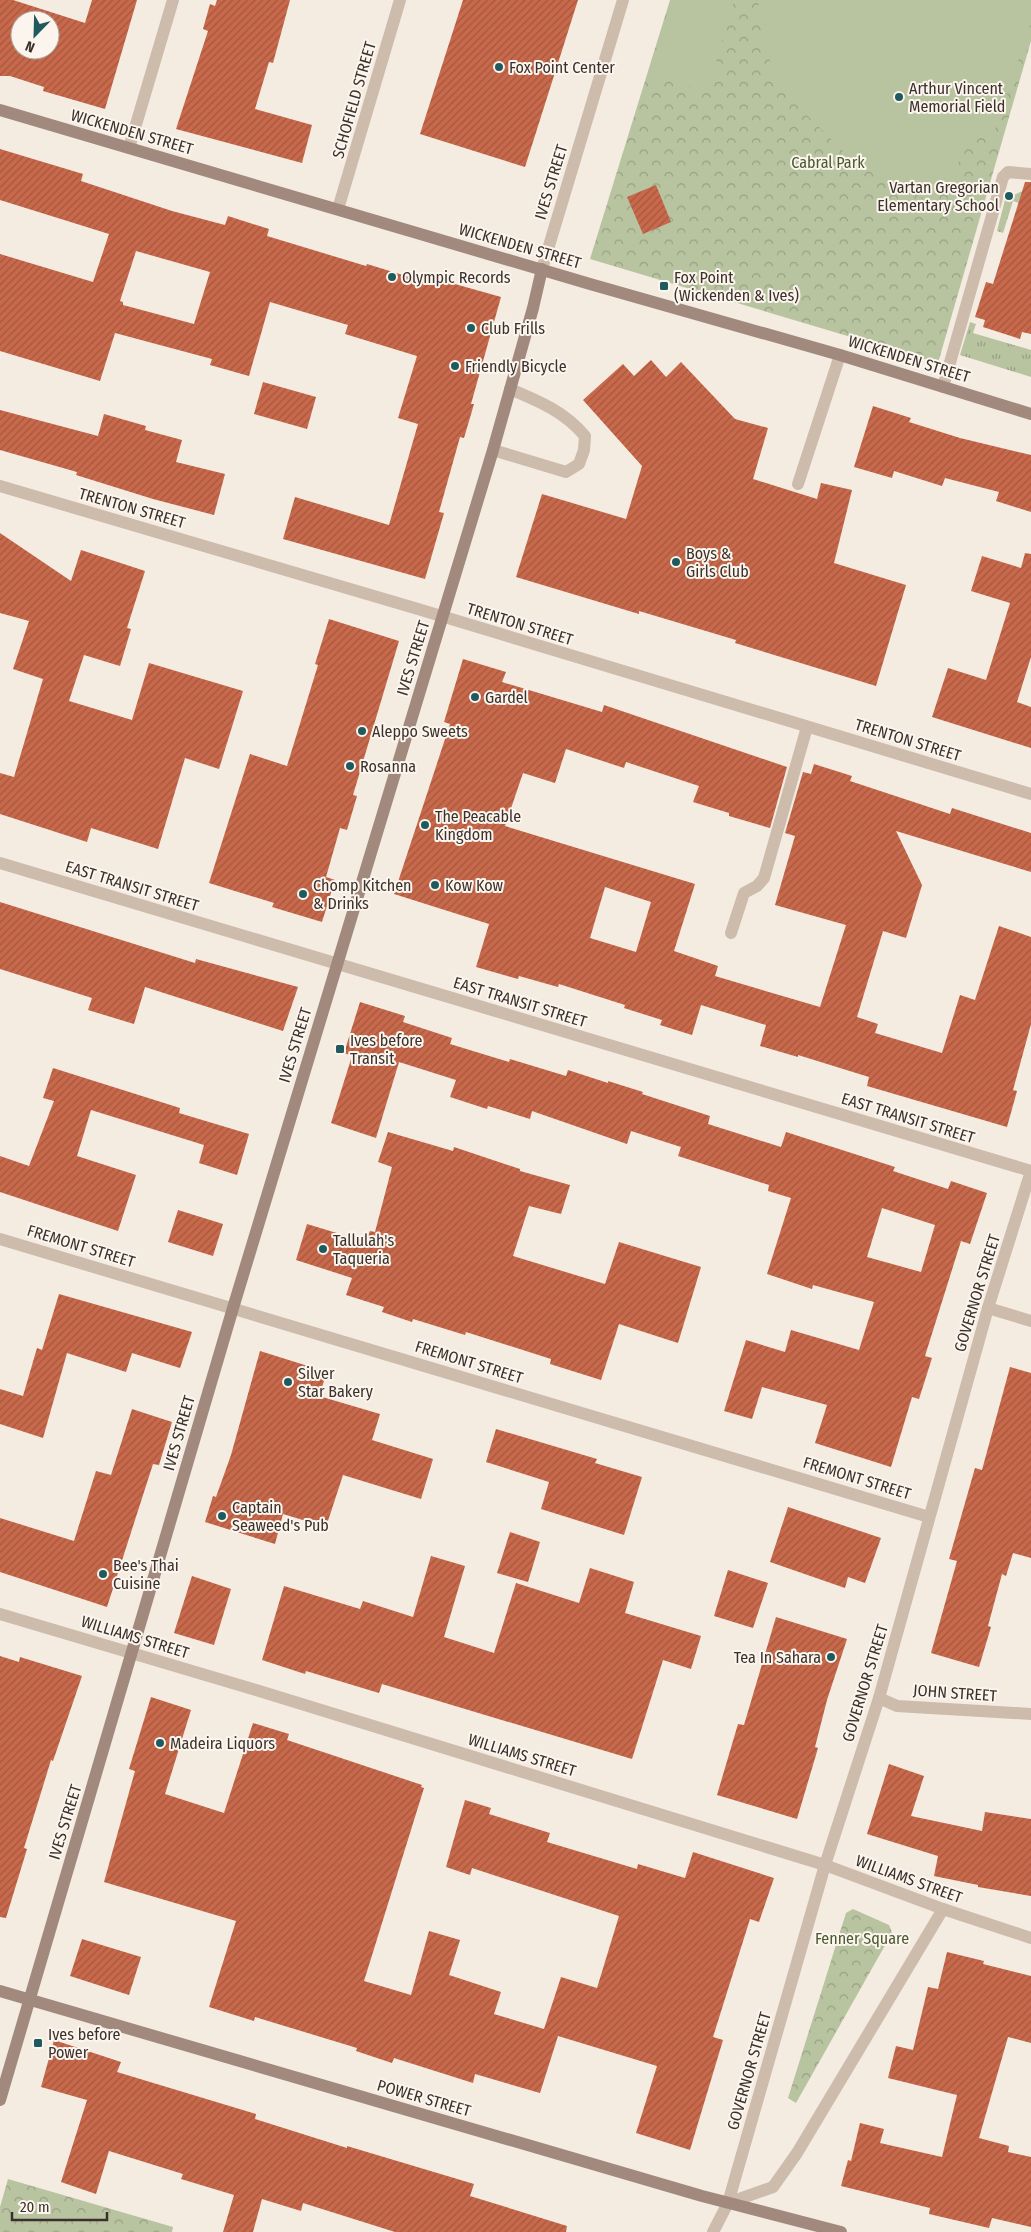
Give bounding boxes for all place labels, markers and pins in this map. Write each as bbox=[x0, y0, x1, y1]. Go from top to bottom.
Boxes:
place label: Fox Point Center bbox=[509, 58, 615, 77]
marker: Fox Point Center bbox=[493, 61, 505, 73]
place label: Arthur Vincent Memorial Field bbox=[909, 79, 1005, 116]
marker: Arthur Vincent Memorial Field bbox=[893, 91, 905, 103]
place label: Vartan Gregorian Elementary School bbox=[877, 178, 999, 215]
marker: Vartan Gregorian Elementary School bbox=[1003, 190, 1015, 202]
place label: Olympic Records bbox=[402, 268, 511, 287]
place label: Fox Point (Wickenden & Ives) bbox=[674, 268, 799, 305]
marker: Olympic Records bbox=[386, 271, 398, 283]
marker: Fox Point (Wickenden & Ives) bbox=[658, 280, 670, 292]
place label: Club Frills bbox=[481, 319, 545, 338]
marker: Club Frills bbox=[465, 322, 477, 334]
place label: Friendly Bicycle bbox=[465, 357, 567, 376]
marker: Friendly Bicycle bbox=[449, 360, 461, 372]
place label: Boys & Girls Club bbox=[686, 544, 749, 581]
marker: Boys & Girls Club bbox=[670, 556, 682, 568]
place label: Gardel bbox=[485, 688, 528, 707]
marker: Gardel bbox=[469, 691, 481, 703]
place label: Aleppo Sweets bbox=[372, 722, 468, 741]
marker: Aleppo Sweets bbox=[356, 725, 368, 737]
place label: Rosanna bbox=[360, 757, 416, 776]
marker: Rosanna bbox=[344, 760, 356, 772]
place label: The Peacable Kingdom bbox=[435, 807, 521, 844]
marker: The Peacable Kingdom bbox=[419, 819, 431, 831]
place label: Chomp Kitchen & Drinks bbox=[313, 876, 412, 913]
place label: Kow Kow bbox=[445, 876, 504, 895]
marker: Kow Kow bbox=[429, 879, 441, 891]
marker: Chomp Kitchen & Drinks bbox=[297, 888, 309, 900]
place label: Ives before Transit bbox=[350, 1031, 422, 1068]
marker: Ives before Transit bbox=[334, 1043, 346, 1055]
place label: Tallulah's Taqueria bbox=[333, 1231, 394, 1268]
marker: Tallulah's Taqueria bbox=[317, 1243, 329, 1255]
place label: Silver Star Bakery bbox=[298, 1364, 374, 1401]
marker: Silver Star Bakery bbox=[282, 1376, 294, 1388]
place label: Captain Seaweed's Pub bbox=[232, 1498, 329, 1535]
marker: Captain Seaweed's Pub bbox=[216, 1510, 228, 1522]
place label: Bee's Thai Cuisine bbox=[113, 1556, 179, 1593]
marker: Bee's Thai Cuisine bbox=[97, 1568, 109, 1580]
place label: Tea In Sahara bbox=[734, 1648, 821, 1667]
marker: Tea In Sahara bbox=[825, 1651, 837, 1663]
place label: Madeira Liquors bbox=[170, 1734, 275, 1753]
marker: Madeira Liquors bbox=[154, 1737, 166, 1749]
place label: Ives before Power bbox=[48, 2025, 120, 2062]
marker: Ives before Power bbox=[32, 2037, 44, 2049]

